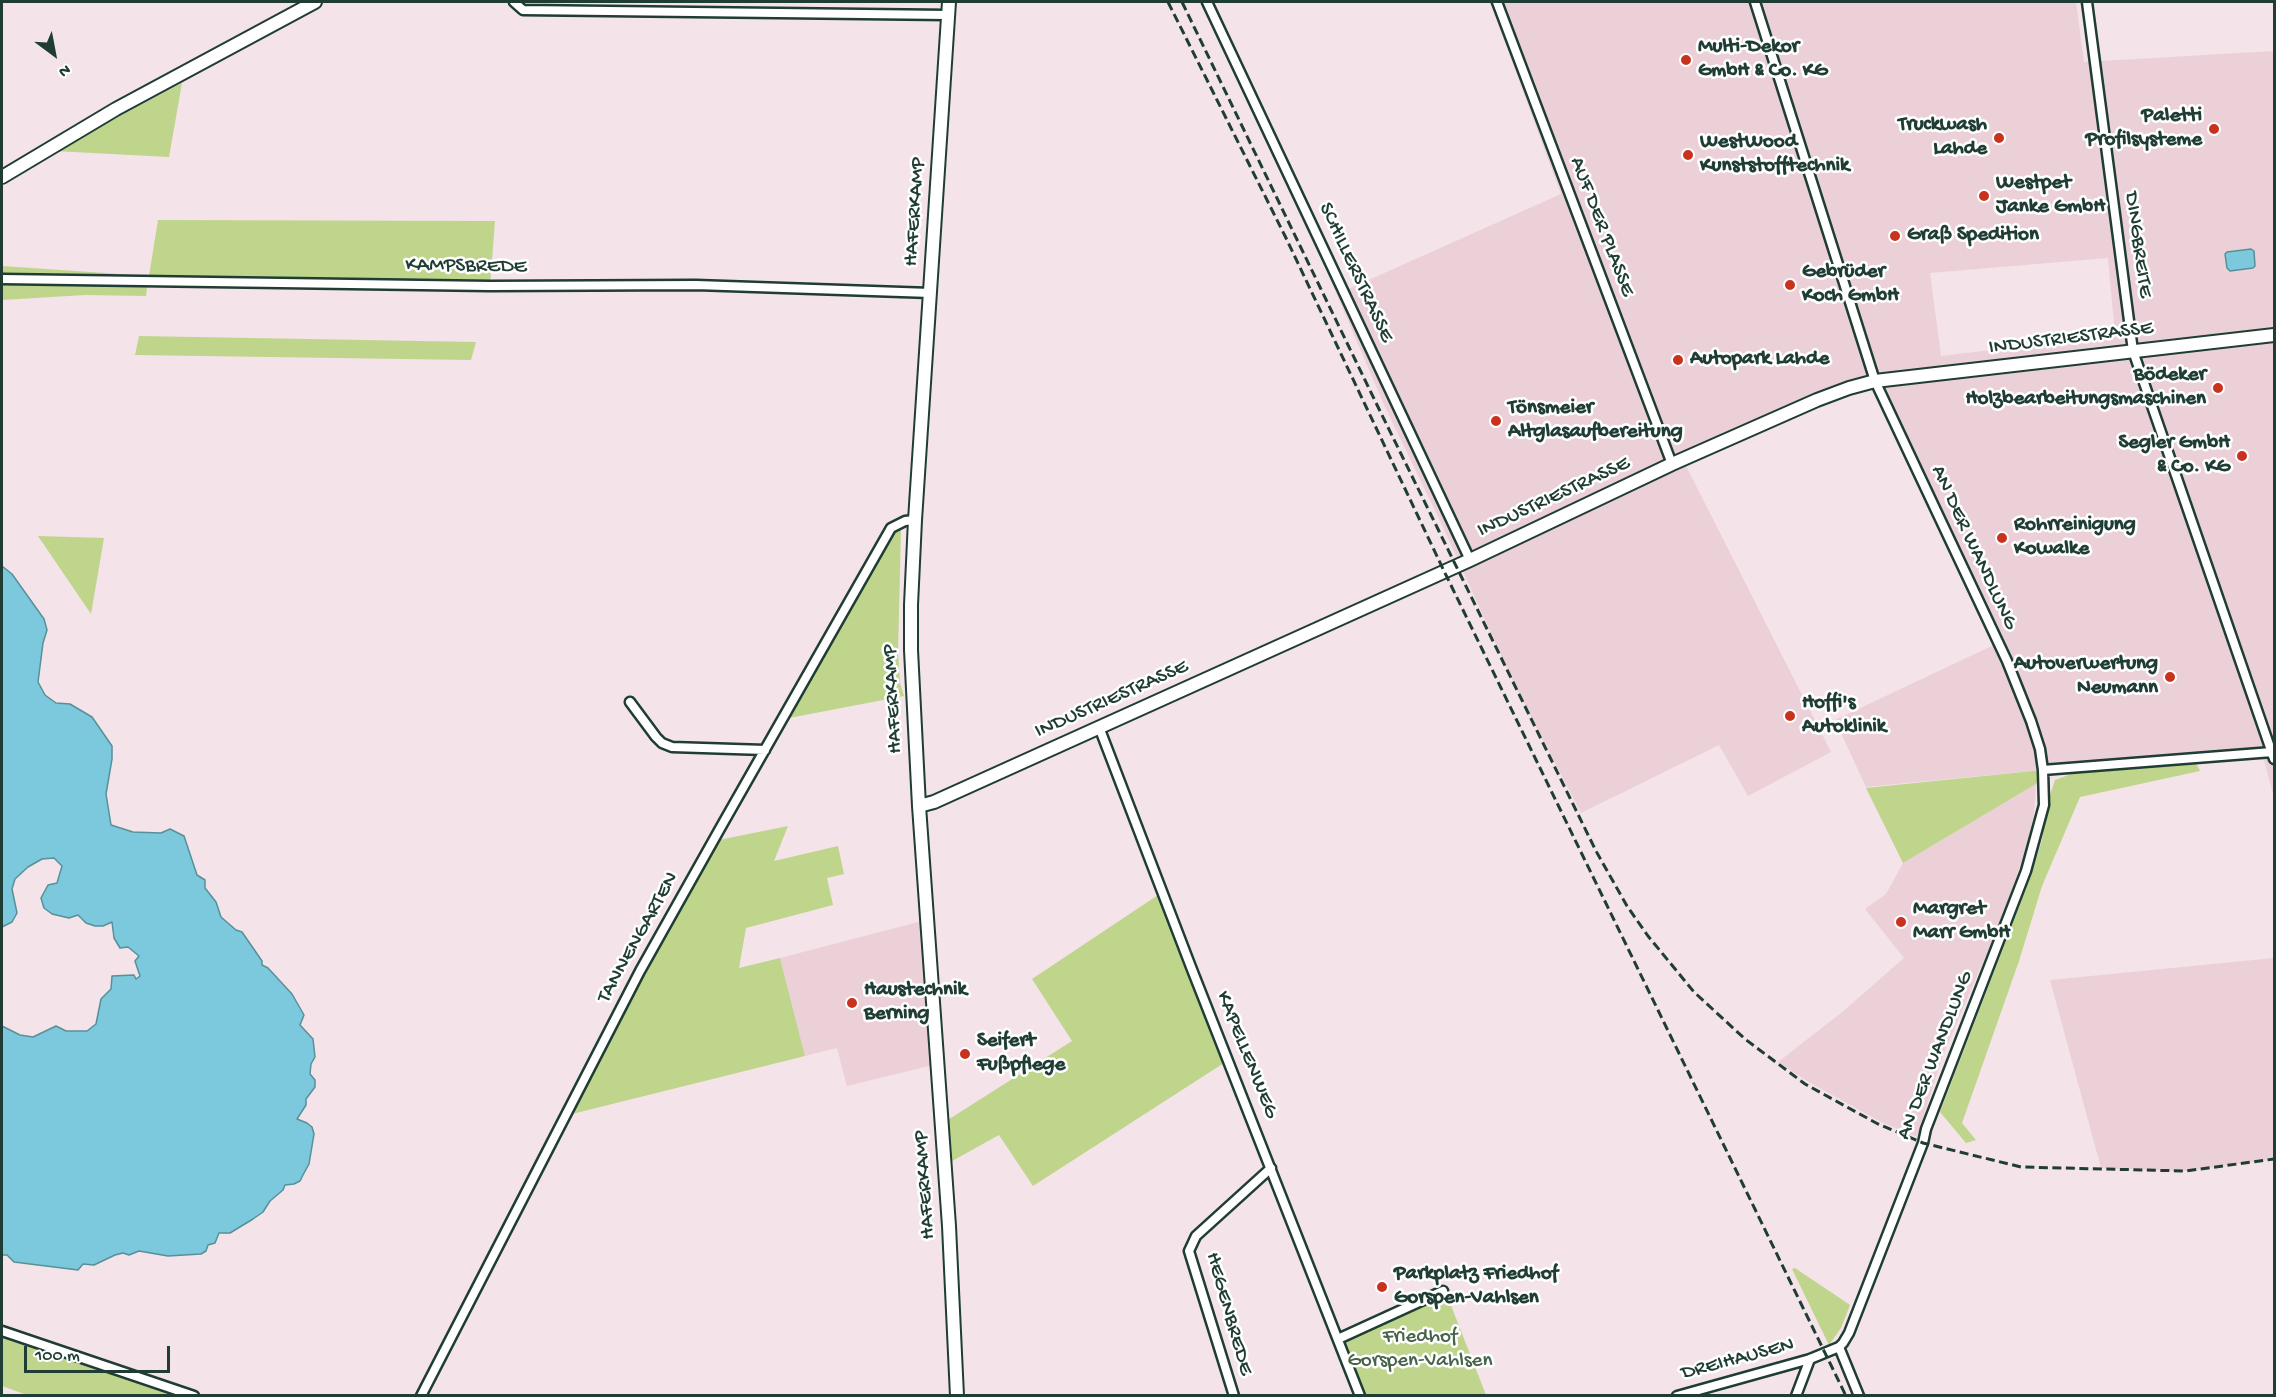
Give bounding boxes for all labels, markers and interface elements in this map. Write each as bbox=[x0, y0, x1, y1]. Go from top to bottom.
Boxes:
north arrow bbox=[24, 24, 84, 84]
place label: Multi-Dekor GmbH & Co. KG bbox=[1698, 35, 1828, 85]
marker: Multi-Dekor GmbH & Co. KG bbox=[1679, 53, 1693, 67]
text: N bbox=[54, 59, 73, 81]
place label: Paletti Profilsysteme bbox=[2086, 104, 2202, 154]
place label: Truckwash Lahde bbox=[1898, 113, 1987, 163]
marker: Paletti Profilsysteme bbox=[2207, 122, 2221, 136]
place label: WestWood Kunststofftechnik bbox=[1700, 130, 1849, 180]
marker: Truckwash Lahde bbox=[1992, 131, 2006, 145]
marker: WestWood Kunststofftechnik bbox=[1681, 148, 1695, 162]
street label: AUF DER PLASSE bbox=[1563, 154, 1639, 300]
street label: HAFERKAMP bbox=[900, 157, 932, 267]
place label: Westpet Janke GmbH bbox=[1996, 171, 2105, 221]
marker: Westpet Janke GmbH bbox=[1977, 189, 1991, 203]
street label: DINGBREITE bbox=[2117, 190, 2157, 300]
street label: SCHILLERSTRASSE bbox=[1312, 199, 1398, 347]
place label: Graß Spedition bbox=[1907, 223, 2039, 249]
marker: Graß Spedition bbox=[1888, 229, 1902, 243]
street label: KAMPSBREDE bbox=[405, 253, 527, 281]
place label: Gebrüder Koch GmbH bbox=[1802, 260, 1899, 310]
marker: Gebrüder Koch GmbH bbox=[1783, 278, 1797, 292]
street label: INDUSTRIESTRASSE bbox=[1987, 316, 2155, 362]
place label: Autopark Lahde bbox=[1690, 347, 1829, 373]
marker: Autopark Lahde bbox=[1671, 353, 1685, 367]
place label: Bödeker Holzbearbeitungsmaschinen bbox=[1966, 363, 2206, 413]
marker: Bödeker Holzbearbeitungsmaschinen bbox=[2211, 381, 2225, 395]
place label: Tönsmeier Altglasaufbereitung bbox=[1508, 396, 1683, 446]
marker: Tönsmeier Altglasaufbereitung bbox=[1489, 414, 1503, 428]
place label: Segler GmbH & Co. KG bbox=[2118, 431, 2230, 481]
marker: Segler GmbH & Co. KG bbox=[2235, 449, 2249, 463]
street label: INDUSTRIESTRASSE bbox=[1474, 452, 1634, 544]
street label: AN DER WANDLUNG bbox=[1924, 462, 2022, 634]
place label: Rohrreinigung Kowalke bbox=[2014, 513, 2136, 563]
marker: Rohrreinigung Kowalke bbox=[1995, 531, 2009, 545]
street label: HAFERKAMP bbox=[879, 644, 909, 754]
place label: Autoverwertung Neumann bbox=[2014, 652, 2158, 702]
street label: INDUSTRIESTRASSE bbox=[1031, 655, 1193, 745]
marker: Autoverwertung Neumann bbox=[2163, 670, 2177, 684]
place label: Hoffi's Autoklinik bbox=[1802, 691, 1886, 741]
marker: Hoffi's Autoklinik bbox=[1783, 709, 1797, 723]
street label: TANNENGARTEN bbox=[593, 868, 685, 1008]
place label: Margret Marr GmbH bbox=[1913, 897, 2010, 947]
marker: Margret Marr GmbH bbox=[1894, 915, 1908, 929]
street label: AN DER WANDLUNG bbox=[1892, 968, 1980, 1144]
place label: Haustechnik Berning bbox=[864, 978, 967, 1028]
street label: KAPELLENWEG bbox=[1209, 988, 1283, 1122]
marker: Haustechnik Berning bbox=[845, 996, 859, 1010]
place label: Seifert Fußpflege bbox=[977, 1029, 1065, 1079]
marker: Seifert Fußpflege bbox=[958, 1047, 972, 1061]
street label: HAFERKAMP bbox=[910, 1130, 942, 1240]
street label: HEGENBREDE bbox=[1198, 1250, 1258, 1378]
place label: Parkplatz Friedhof Gorspen-Vahlsen bbox=[1394, 1262, 1558, 1312]
marker: Parkplatz Friedhof Gorspen-Vahlsen bbox=[1375, 1280, 1389, 1294]
park label: Friedhof Gorspen-Vahlsen bbox=[1348, 1325, 1492, 1375]
street label: DREIHAUSEN bbox=[1679, 1333, 1797, 1387]
scale bar bbox=[27, 1334, 172, 1372]
text: 100 m bbox=[35, 1346, 80, 1367]

